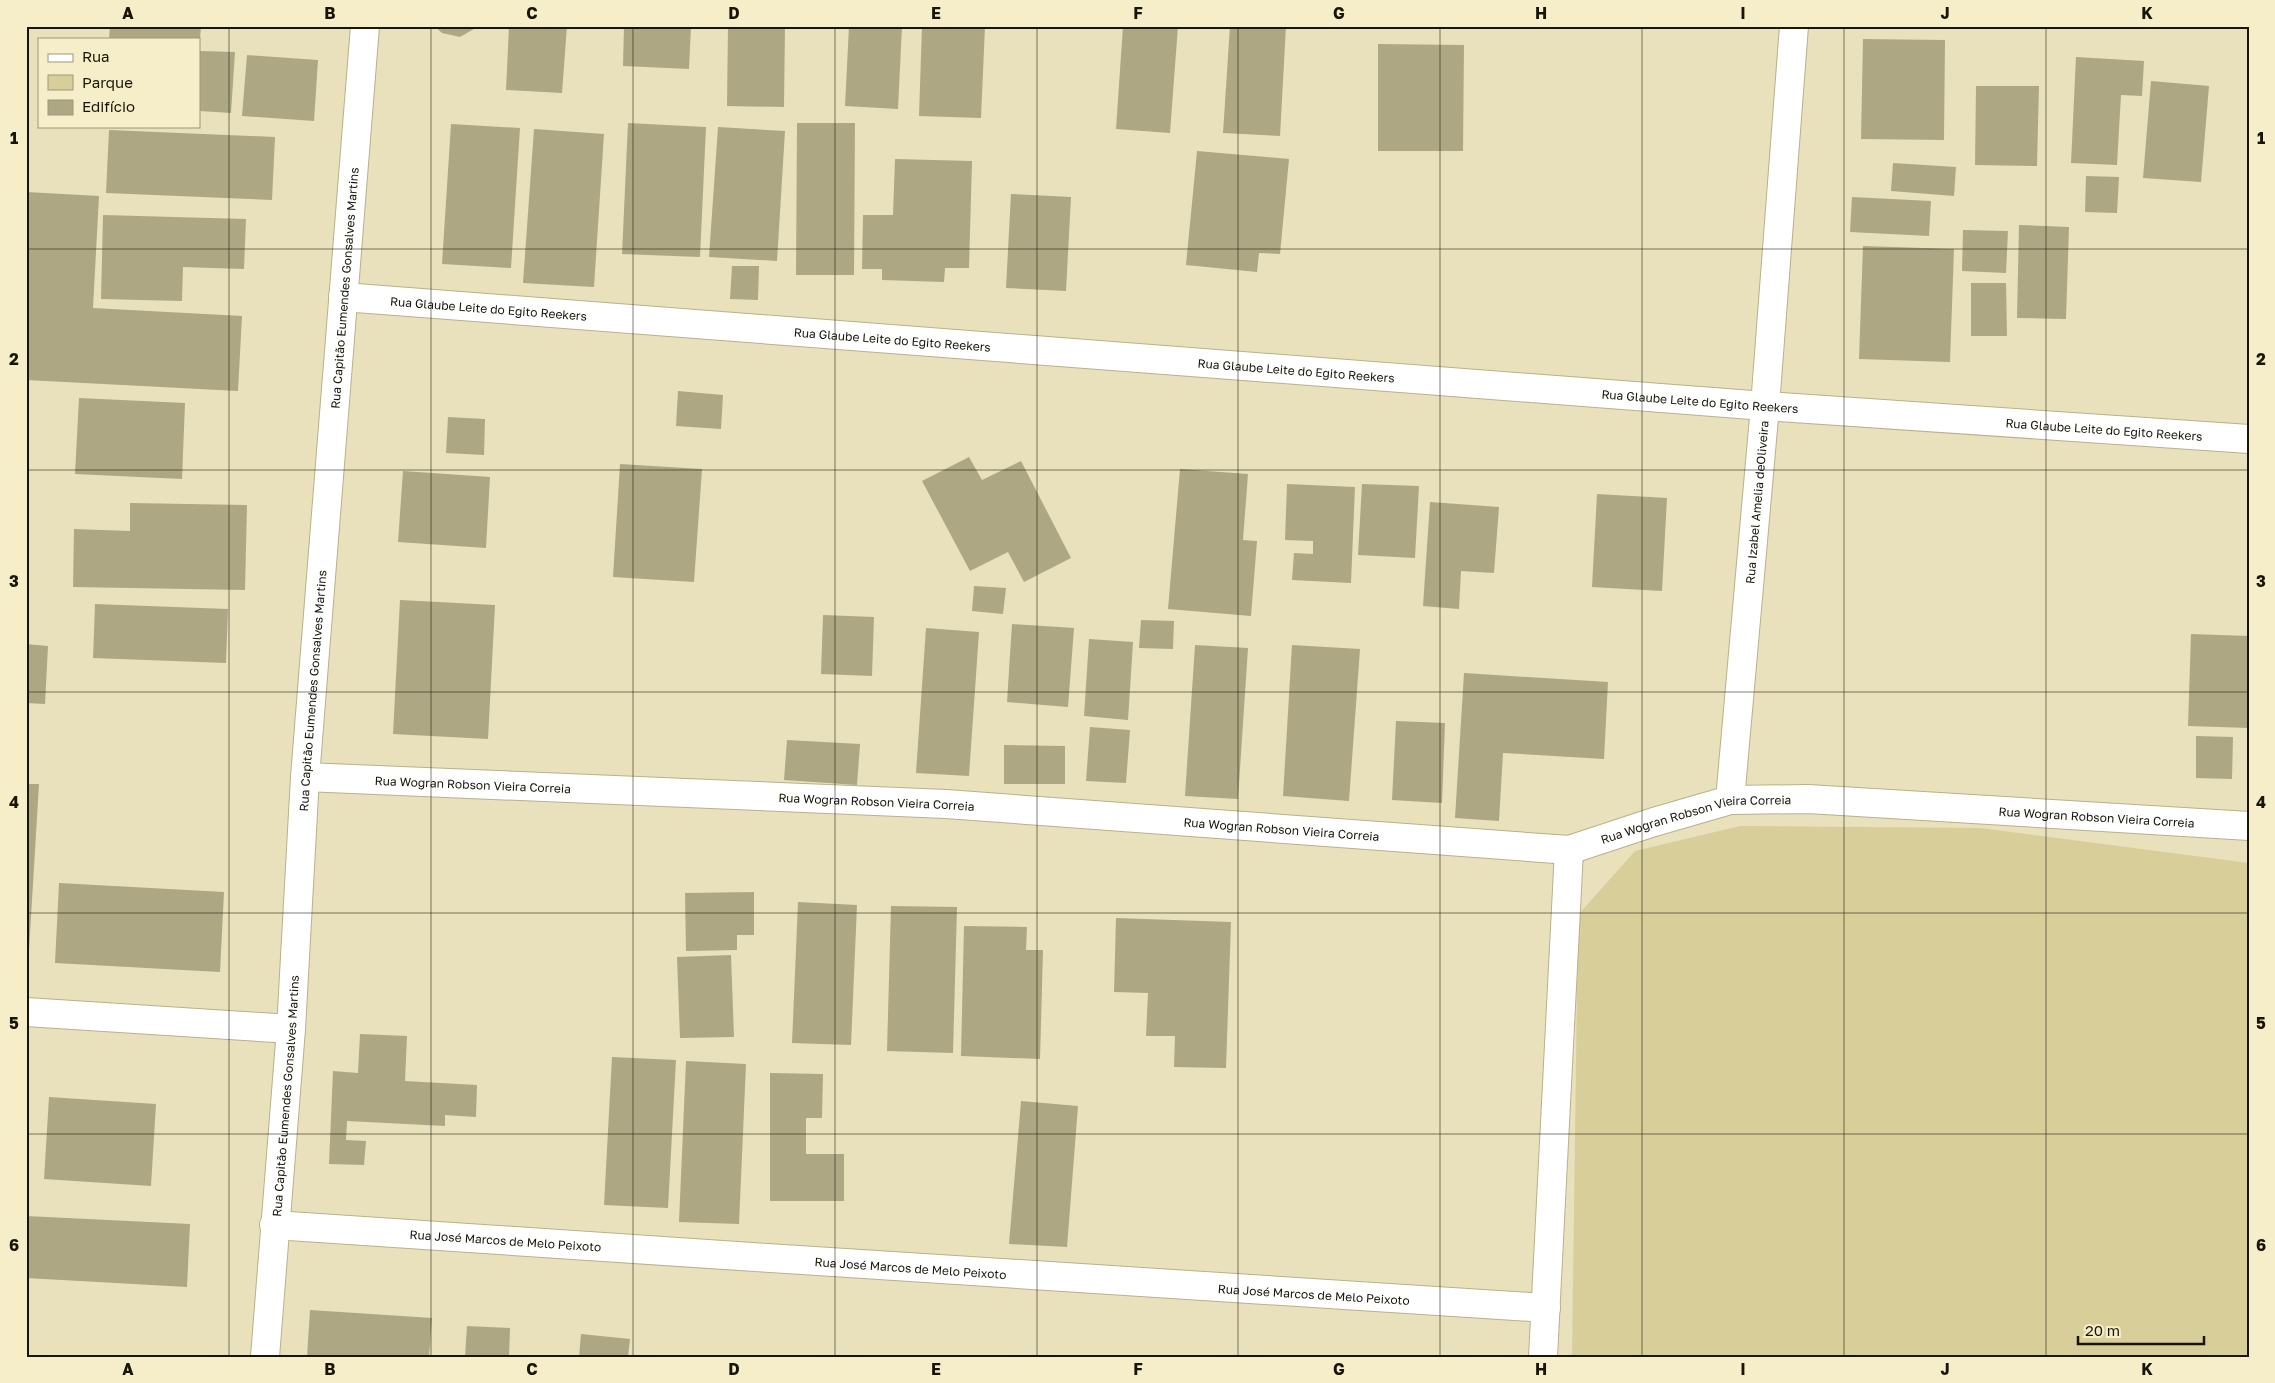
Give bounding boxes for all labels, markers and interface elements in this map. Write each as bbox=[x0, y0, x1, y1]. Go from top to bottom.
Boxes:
text: A bbox=[122, 3, 134, 23]
text: B bbox=[324, 3, 336, 23]
text: C bbox=[526, 3, 538, 23]
text: D bbox=[728, 3, 740, 23]
text: E bbox=[931, 3, 941, 23]
text: F bbox=[1133, 3, 1143, 23]
text: G bbox=[1333, 3, 1345, 23]
text: H bbox=[1535, 3, 1547, 23]
text: I bbox=[1740, 3, 1746, 23]
text: J bbox=[1940, 3, 1950, 23]
text: K bbox=[2141, 3, 2153, 23]
legend bbox=[38, 38, 200, 128]
text: Rua bbox=[82, 47, 109, 65]
text: Parque bbox=[82, 73, 133, 91]
text: Edifício bbox=[82, 97, 135, 115]
text: 1 bbox=[10, 128, 18, 148]
text: 1 bbox=[2257, 128, 2265, 148]
street label: Rua Capitão Eumendes Gonsalves Martins bbox=[327, 167, 361, 409]
street label: Rua Glaube Leite do Egito Reekers bbox=[390, 293, 588, 323]
street label: Rua Glaube Leite do Egito Reekers bbox=[793, 324, 991, 354]
text: 2 bbox=[9, 349, 19, 369]
text: 2 bbox=[2256, 349, 2266, 369]
street label: Rua Glaube Leite do Egito Reekers bbox=[1197, 355, 1395, 385]
street label: Rua Glaube Leite do Egito Reekers bbox=[1601, 386, 1799, 416]
street label: Rua Glaube Leite do Egito Reekers bbox=[2005, 415, 2203, 443]
street label: Rua Izabel Amelia deOliveira bbox=[1742, 420, 1771, 584]
street label: Rua Capitão Eumendes Gonsalves Martins bbox=[296, 569, 329, 812]
text: 3 bbox=[9, 571, 19, 591]
text: 3 bbox=[2256, 571, 2266, 591]
street label: Rua Wogran Robson Vieira Correia bbox=[374, 772, 571, 796]
street label: Rua Wogran Robson Vieira Correia bbox=[778, 789, 975, 814]
text: 4 bbox=[9, 792, 19, 812]
street label: Rua Wogran Robson Vieira Correia bbox=[1599, 792, 1791, 847]
text: 4 bbox=[2256, 792, 2266, 812]
street label: Rua Wogran Robson Vieira Correia bbox=[1998, 803, 2195, 830]
street label: Rua Wogran Robson Vieira Correia bbox=[1183, 814, 1380, 843]
street label: Rua Capitão Eumendes Gonsalves Martins bbox=[269, 975, 301, 1217]
text: 5 bbox=[9, 1013, 19, 1033]
text: 5 bbox=[2256, 1013, 2266, 1033]
street label: Rua José Marcos de Melo Peixoto bbox=[409, 1226, 602, 1254]
text: 6 bbox=[9, 1235, 19, 1255]
text: 6 bbox=[2256, 1235, 2266, 1255]
street label: Rua José Marcos de Melo Peixoto bbox=[814, 1254, 1007, 1282]
street label: Rua José Marcos de Melo Peixoto bbox=[1217, 1281, 1410, 1308]
scale bar bbox=[2078, 1313, 2204, 1345]
text: 20 m bbox=[2085, 1321, 2120, 1339]
text: A bbox=[122, 1359, 134, 1379]
text: B bbox=[324, 1359, 336, 1379]
text: C bbox=[526, 1359, 538, 1379]
text: D bbox=[728, 1359, 740, 1379]
text: E bbox=[931, 1359, 941, 1379]
text: F bbox=[1133, 1359, 1143, 1379]
text: G bbox=[1333, 1359, 1345, 1379]
text: H bbox=[1535, 1359, 1547, 1379]
text: I bbox=[1740, 1359, 1746, 1379]
text: J bbox=[1940, 1359, 1950, 1379]
text: K bbox=[2141, 1359, 2153, 1379]

